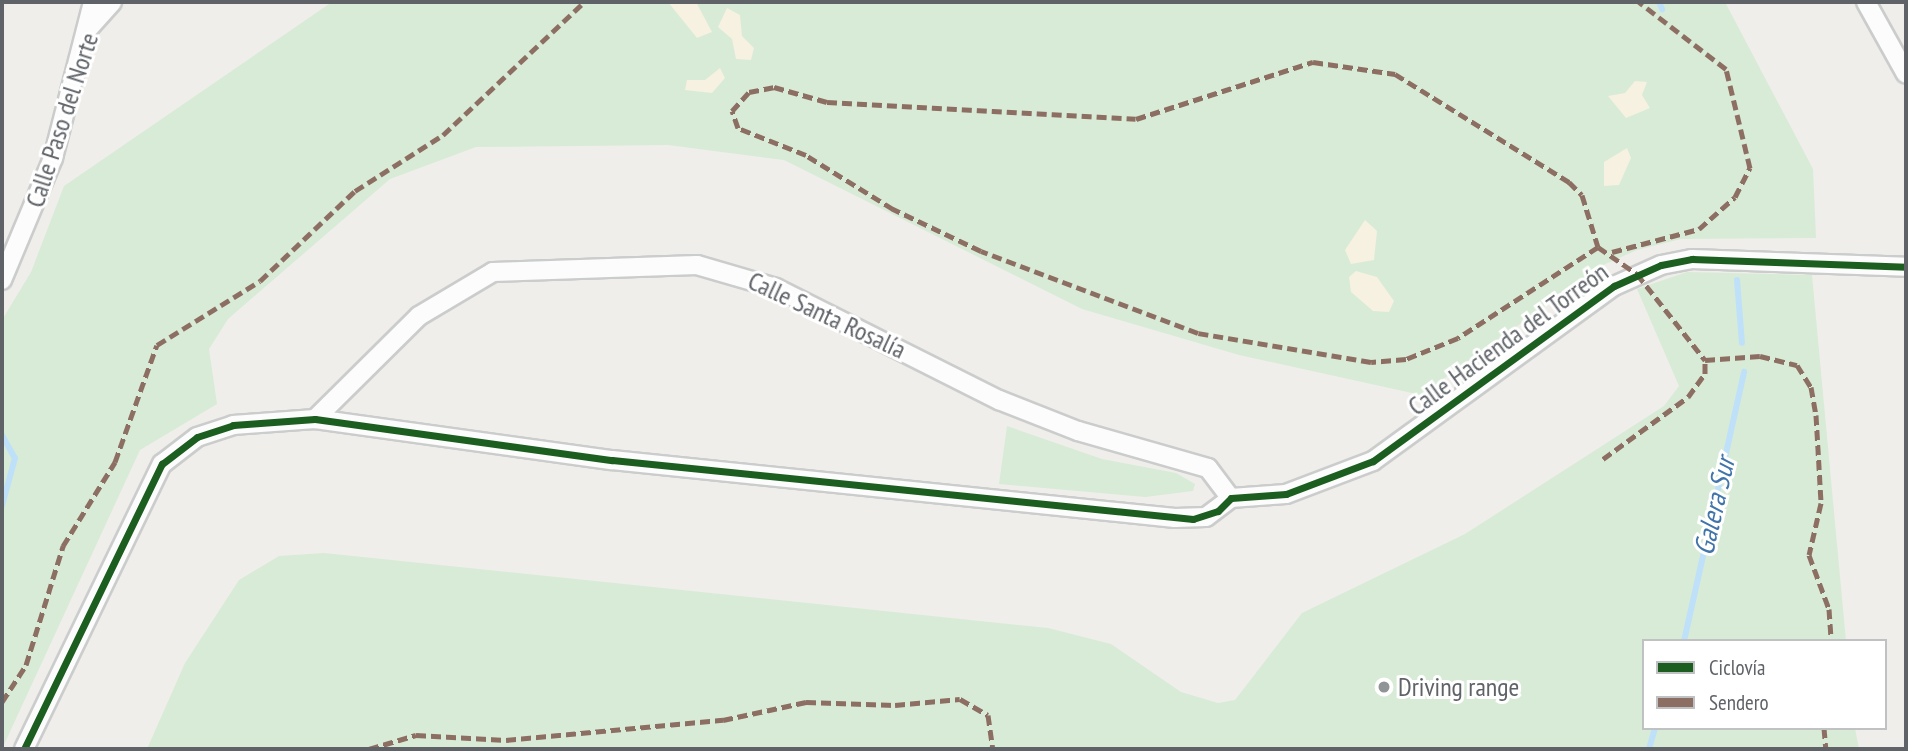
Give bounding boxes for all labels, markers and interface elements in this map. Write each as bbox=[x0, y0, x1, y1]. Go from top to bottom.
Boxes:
street label: Calle Paso del Norte bbox=[19, 29, 105, 211]
street label: Calle Hacienda del Torreón bbox=[1402, 256, 1614, 422]
street label: Calle Santa Rosalía bbox=[743, 265, 911, 365]
water label: Galera Sur bbox=[1686, 454, 1742, 558]
legend bbox=[1642, 639, 1887, 730]
text: Ciclovía bbox=[1709, 654, 1766, 681]
place label: Driving range bbox=[1398, 671, 1519, 703]
marker: Driving range bbox=[1376, 679, 1392, 695]
text: Sendero bbox=[1709, 689, 1768, 716]

